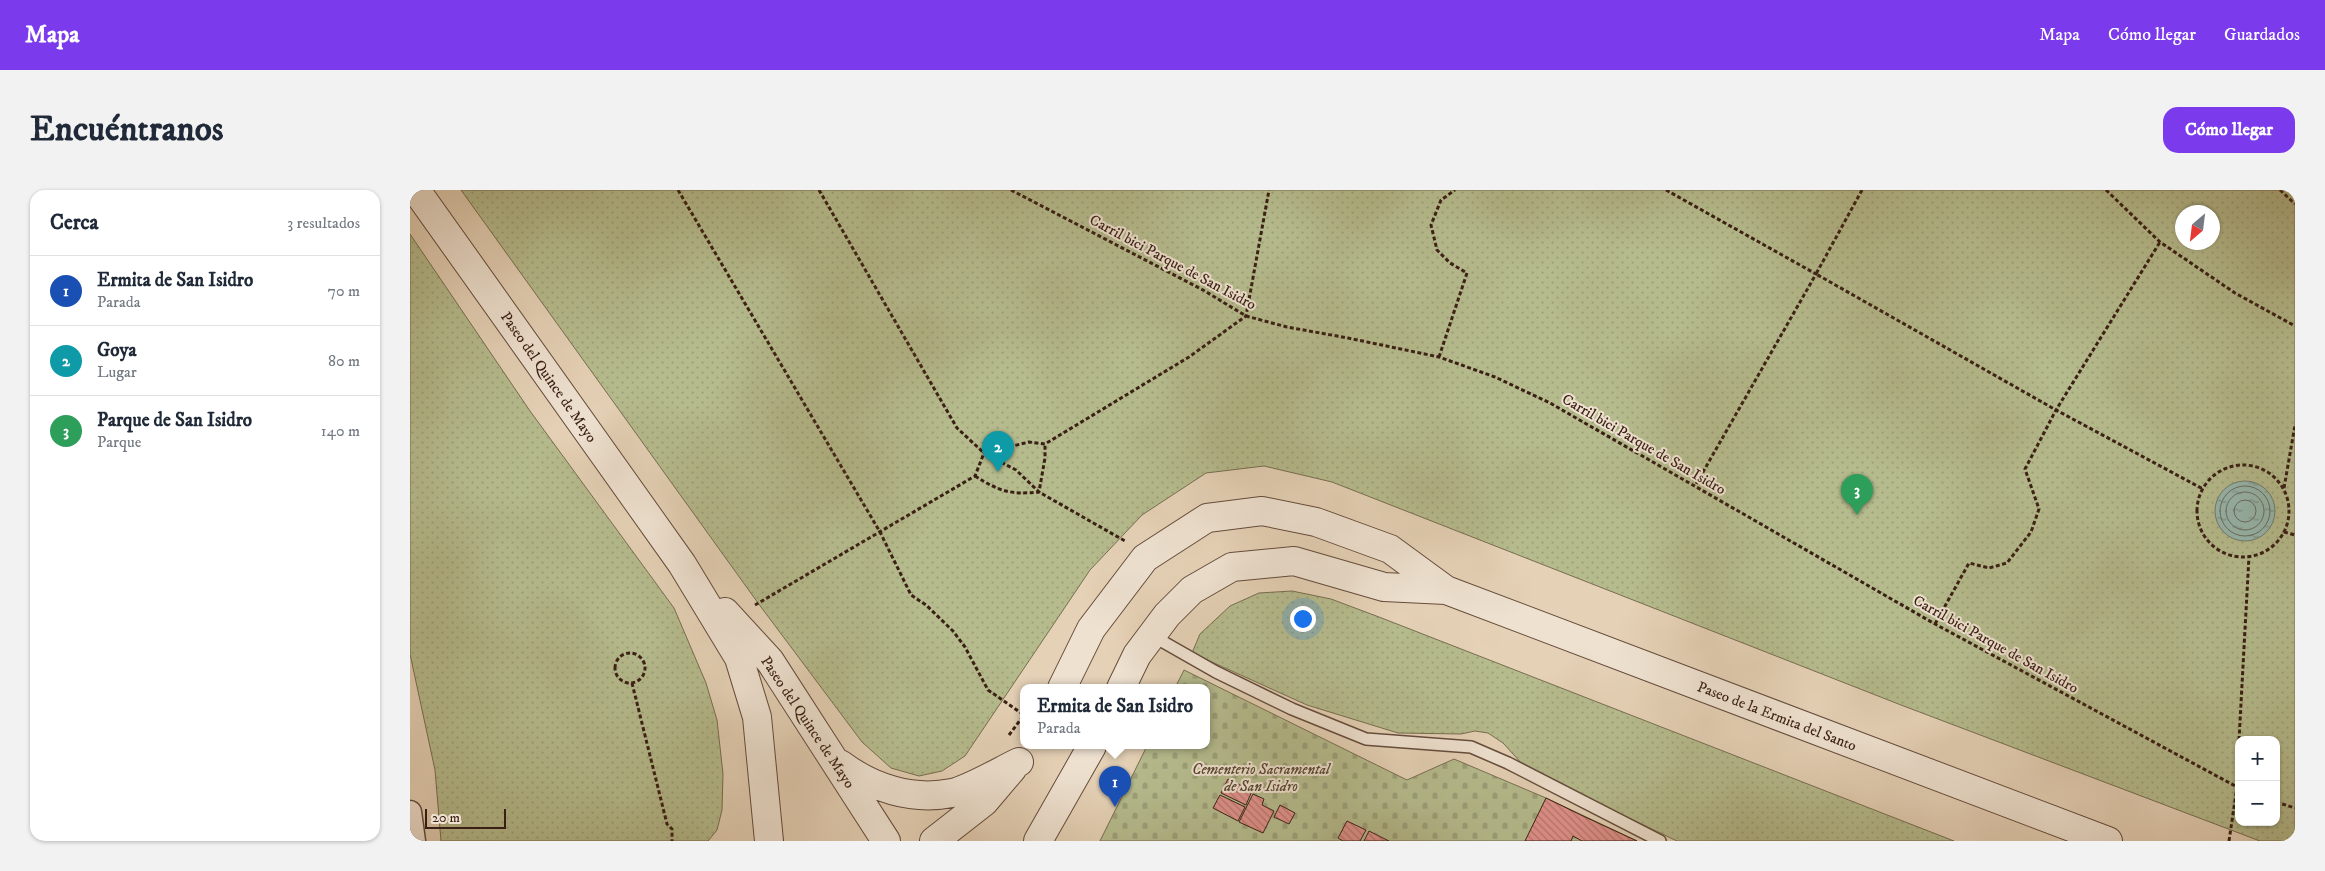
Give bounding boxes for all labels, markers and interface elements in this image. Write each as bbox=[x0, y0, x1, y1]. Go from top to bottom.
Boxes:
text: Mapa bbox=[25, 20, 79, 50]
text: Mapa bbox=[2039, 24, 2080, 46]
text: Cómo llegar bbox=[2108, 24, 2196, 46]
text: Guardados bbox=[2224, 24, 2300, 46]
button: Cómo llegar bbox=[2163, 107, 2295, 153]
text: Encuéntranos bbox=[30, 108, 224, 152]
north arrow bbox=[2175, 205, 2220, 250]
text: Cerca bbox=[50, 210, 98, 236]
street label: Carril bici Parque de San Isidro bbox=[1086, 210, 1259, 314]
text: 3 resultados bbox=[287, 213, 360, 233]
text: Ermita de San Isidro bbox=[97, 269, 253, 292]
text: 1 bbox=[63, 281, 69, 301]
text: 70 m bbox=[328, 281, 360, 301]
text: Parada bbox=[97, 292, 141, 312]
street label: Paseo del Quince de Mayo bbox=[496, 308, 601, 446]
text: Goya bbox=[97, 339, 137, 362]
text: 2 bbox=[62, 351, 70, 371]
text: 80 m bbox=[328, 351, 360, 371]
text: Lugar bbox=[97, 362, 137, 382]
street label: Carril bici Parque de San Isidro bbox=[1559, 390, 1729, 499]
text: Parque de San Isidro bbox=[97, 409, 252, 432]
text: 3 bbox=[63, 421, 69, 441]
text: 140 m bbox=[321, 421, 360, 441]
pin: 2 bbox=[982, 431, 1014, 472]
text: Parque bbox=[97, 432, 141, 452]
pin: 3 bbox=[1841, 474, 1873, 515]
street label: Carril bici Parque de San Isidro bbox=[1910, 591, 2082, 698]
your location bbox=[1290, 606, 1316, 632]
street label: Paseo del Quince de Mayo bbox=[756, 653, 859, 792]
street label: Paseo de la Ermita del Santo bbox=[1695, 677, 1859, 756]
popup bbox=[1020, 684, 1210, 749]
text: Ermita de San Isidro bbox=[1037, 695, 1193, 718]
text: Parada bbox=[1037, 718, 1081, 738]
map controls bbox=[2235, 736, 2280, 826]
button: + bbox=[2235, 736, 2280, 781]
park label: Cementerio Sacramental de San Isidro bbox=[1192, 760, 1332, 796]
pin: 1 bbox=[1099, 766, 1131, 807]
button: − bbox=[2235, 781, 2280, 826]
scale bar bbox=[425, 806, 506, 829]
text: 20 m bbox=[432, 809, 460, 827]

